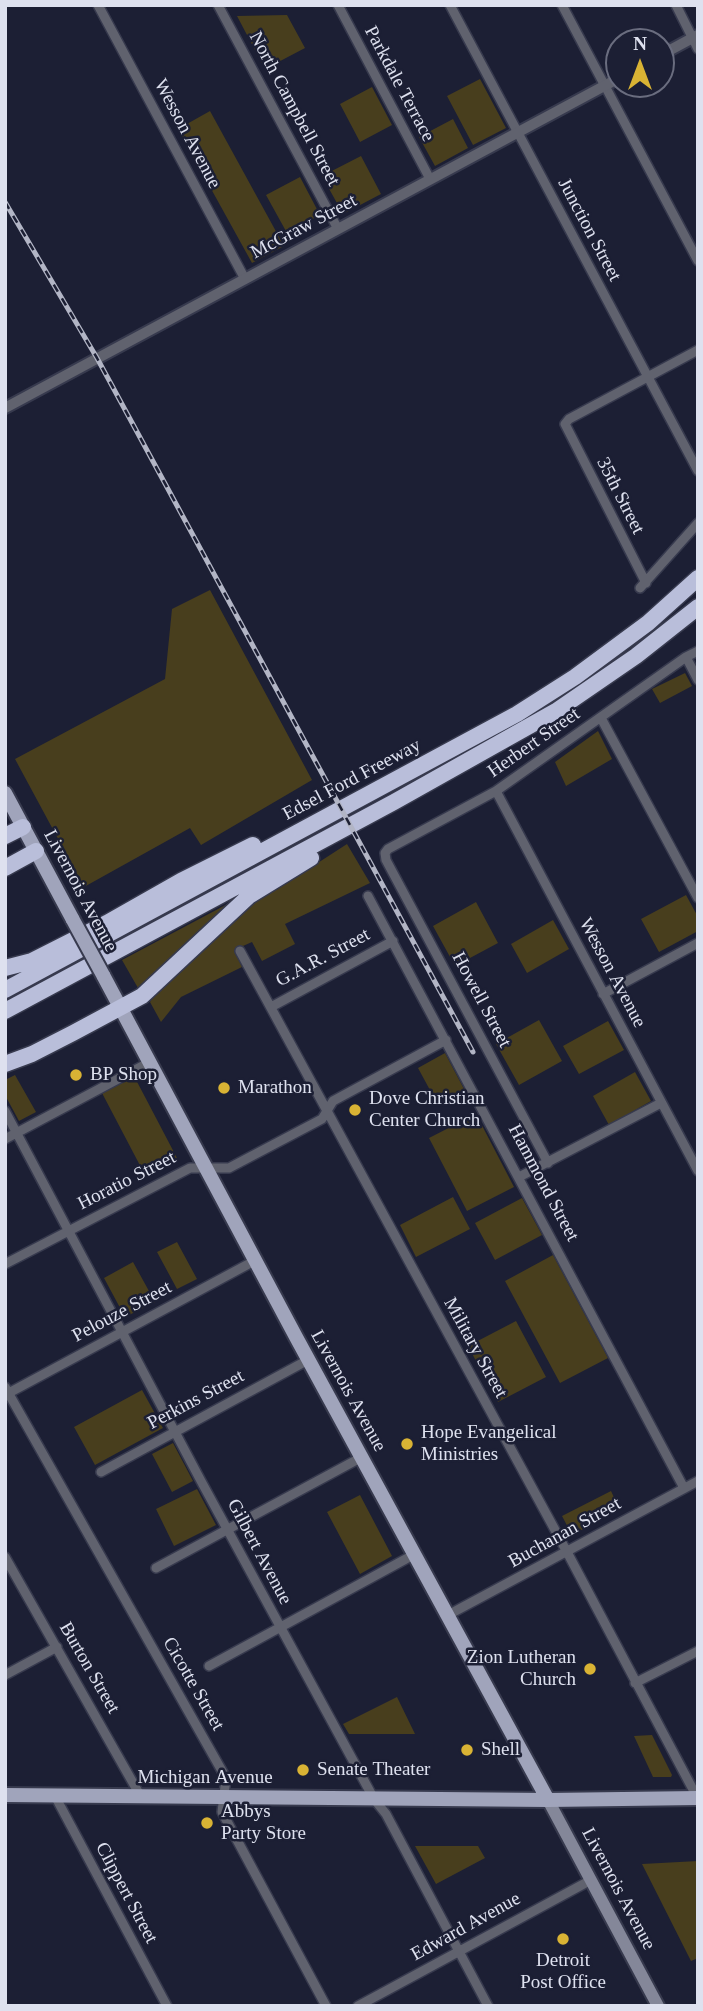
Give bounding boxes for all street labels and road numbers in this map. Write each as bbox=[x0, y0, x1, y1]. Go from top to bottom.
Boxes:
street label: Parkdale Terrace bbox=[359, 22, 439, 146]
street label: North Campbell Street bbox=[244, 28, 344, 190]
street label: Wesson Avenue bbox=[149, 75, 225, 193]
street label: Junction Street bbox=[552, 175, 626, 285]
street label: McGraw Street bbox=[247, 190, 361, 264]
street label: 35th Street bbox=[591, 454, 649, 538]
street label: Herbert Street bbox=[484, 703, 584, 783]
street label: Edsel Ford Freeway bbox=[279, 734, 425, 826]
street label: Livernois Avenue bbox=[38, 826, 122, 956]
street label: Wesson Avenue bbox=[574, 914, 650, 1032]
street label: G.A.R. Street bbox=[272, 924, 374, 992]
street label: Howell Street bbox=[446, 948, 516, 1052]
street label: Hammond Street bbox=[503, 1121, 583, 1245]
street label: Horatio Street bbox=[74, 1147, 180, 1215]
street label: Pelouze Street bbox=[68, 1276, 176, 1348]
street label: Military Street bbox=[438, 1294, 512, 1402]
street label: Livernois Avenue bbox=[305, 1326, 391, 1456]
street label: Perkins Street bbox=[144, 1365, 248, 1435]
street label: Buchanan Street bbox=[505, 1493, 625, 1573]
street label: Gilbert Avenue bbox=[222, 1495, 296, 1609]
street label: Burton Street bbox=[54, 1618, 124, 1718]
street label: Cicotte Street bbox=[157, 1633, 229, 1735]
street label: Michigan Avenue bbox=[137, 1767, 273, 1789]
street label: Livernois Avenue bbox=[576, 1824, 660, 1954]
street label: Clippert Street bbox=[90, 1838, 162, 1948]
street label: Edward Avenue bbox=[407, 1888, 525, 1966]

